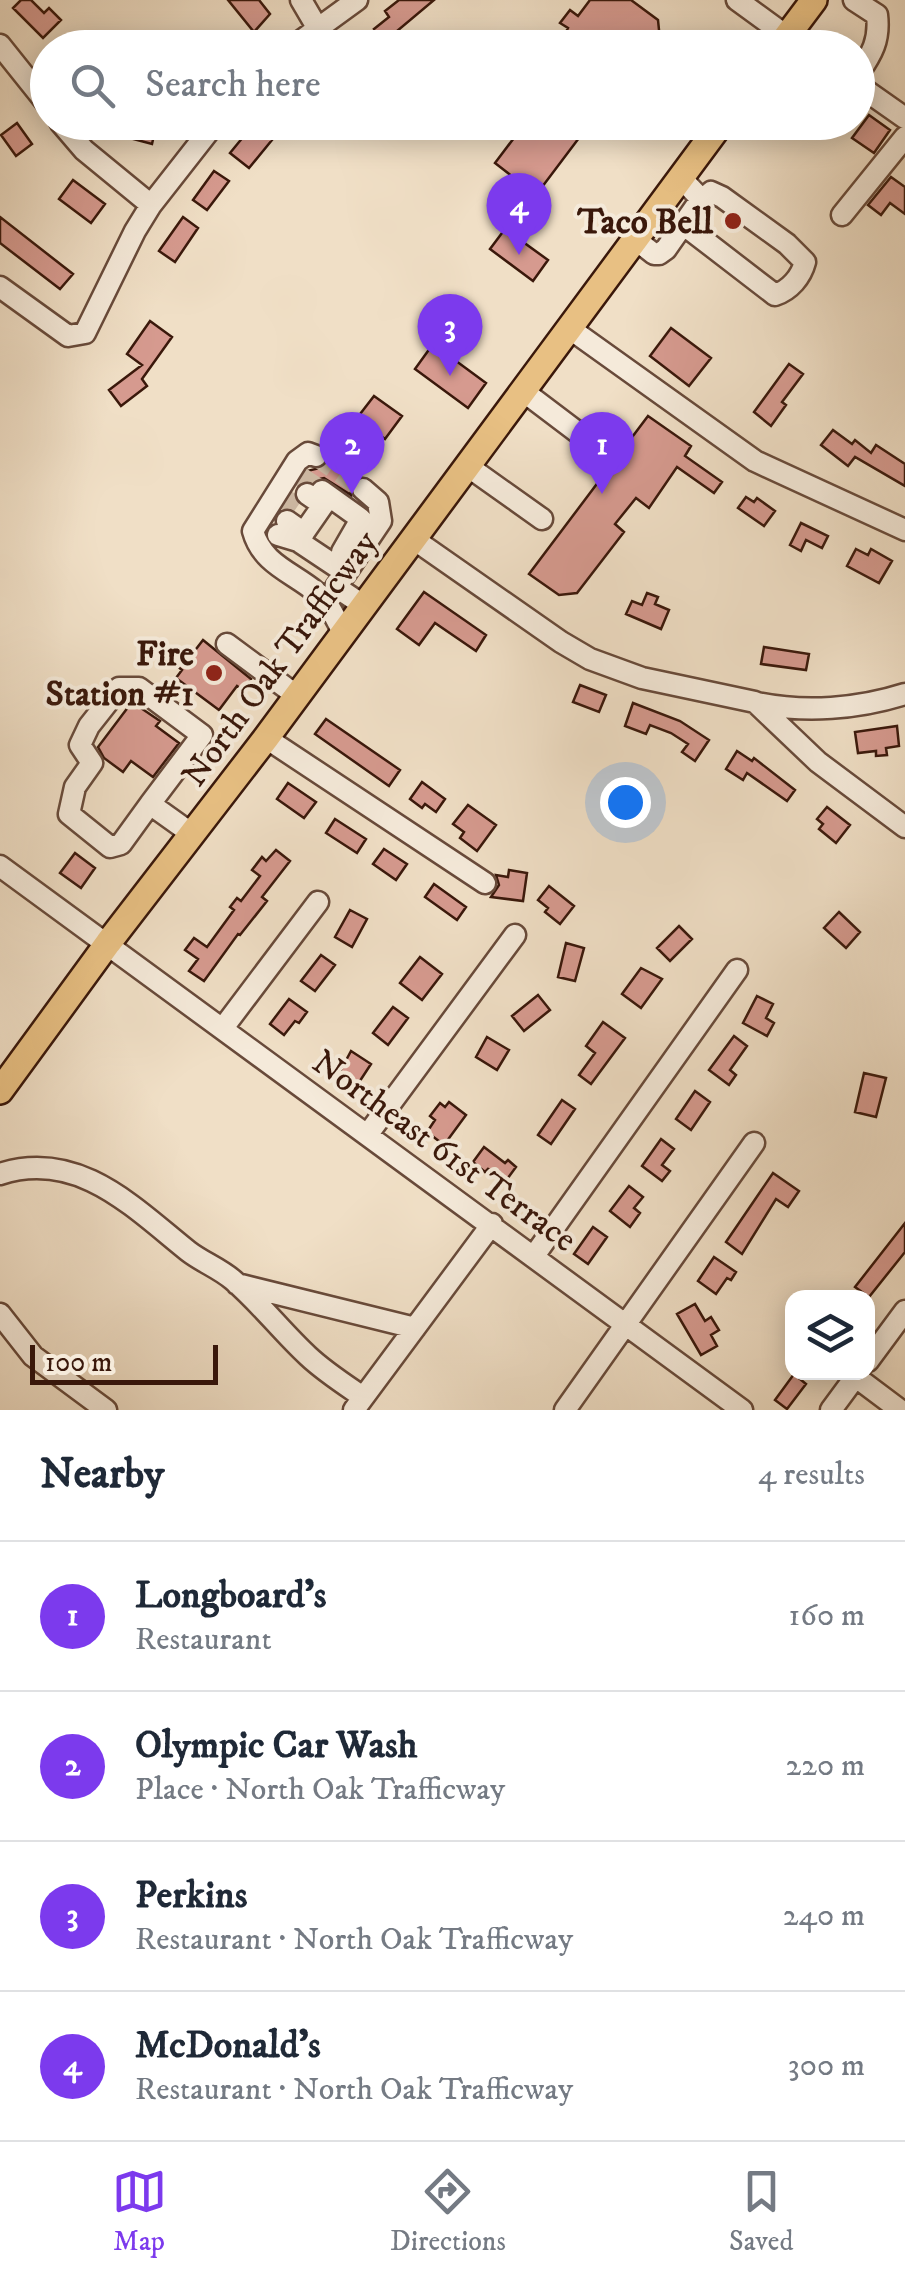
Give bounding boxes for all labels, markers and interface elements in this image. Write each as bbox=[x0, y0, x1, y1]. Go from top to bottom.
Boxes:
search box bbox=[30, 30, 875, 140]
icon: search bbox=[65, 58, 120, 113]
text: Search here bbox=[145, 61, 321, 109]
pin: 4 bbox=[486, 172, 552, 255]
place label: Taco Bell bbox=[576, 201, 713, 245]
marker: Taco Bell bbox=[722, 210, 744, 232]
pin: 3 bbox=[418, 294, 482, 376]
pin: 2 bbox=[320, 412, 384, 494]
pin: 1 bbox=[570, 412, 634, 494]
street label: North Oak Trafficway bbox=[173, 522, 389, 796]
place label: Fire Station #1 bbox=[46, 633, 194, 717]
marker: Fire Station #1 bbox=[203, 662, 225, 684]
your location bbox=[600, 777, 651, 828]
street label: Northeast 61st Terrace bbox=[303, 1041, 585, 1262]
map controls bbox=[785, 1290, 875, 1380]
button: layers bbox=[785, 1290, 875, 1380]
scale bar bbox=[30, 1340, 218, 1384]
text: 100 m bbox=[45, 1345, 112, 1380]
text: Nearby bbox=[40, 1449, 164, 1501]
text: 4 results bbox=[758, 1455, 865, 1495]
text: Longboard's bbox=[135, 1572, 327, 1620]
text: 1 bbox=[67, 1596, 78, 1636]
text: 160 m bbox=[789, 1596, 865, 1636]
text: Restaurant bbox=[135, 1620, 272, 1660]
text: Olympic Car Wash bbox=[135, 1722, 418, 1770]
text: 2 bbox=[65, 1746, 80, 1786]
text: 220 m bbox=[785, 1746, 865, 1786]
text: Place · North Oak Trafficway bbox=[135, 1770, 505, 1810]
text: Perkins bbox=[135, 1872, 247, 1920]
text: 3 bbox=[67, 1896, 78, 1936]
text: 240 m bbox=[783, 1896, 865, 1936]
text: Restaurant · North Oak Trafficway bbox=[135, 1920, 573, 1960]
text: McDonald's bbox=[135, 2022, 321, 2070]
text: 4 bbox=[63, 2046, 82, 2086]
text: 300 m bbox=[788, 2046, 865, 2086]
text: Restaurant · North Oak Trafficway bbox=[135, 2070, 573, 2110]
tab: Map bbox=[112, 2164, 167, 2259]
tab: Directions bbox=[390, 2164, 506, 2259]
tab: Saved bbox=[729, 2164, 793, 2259]

